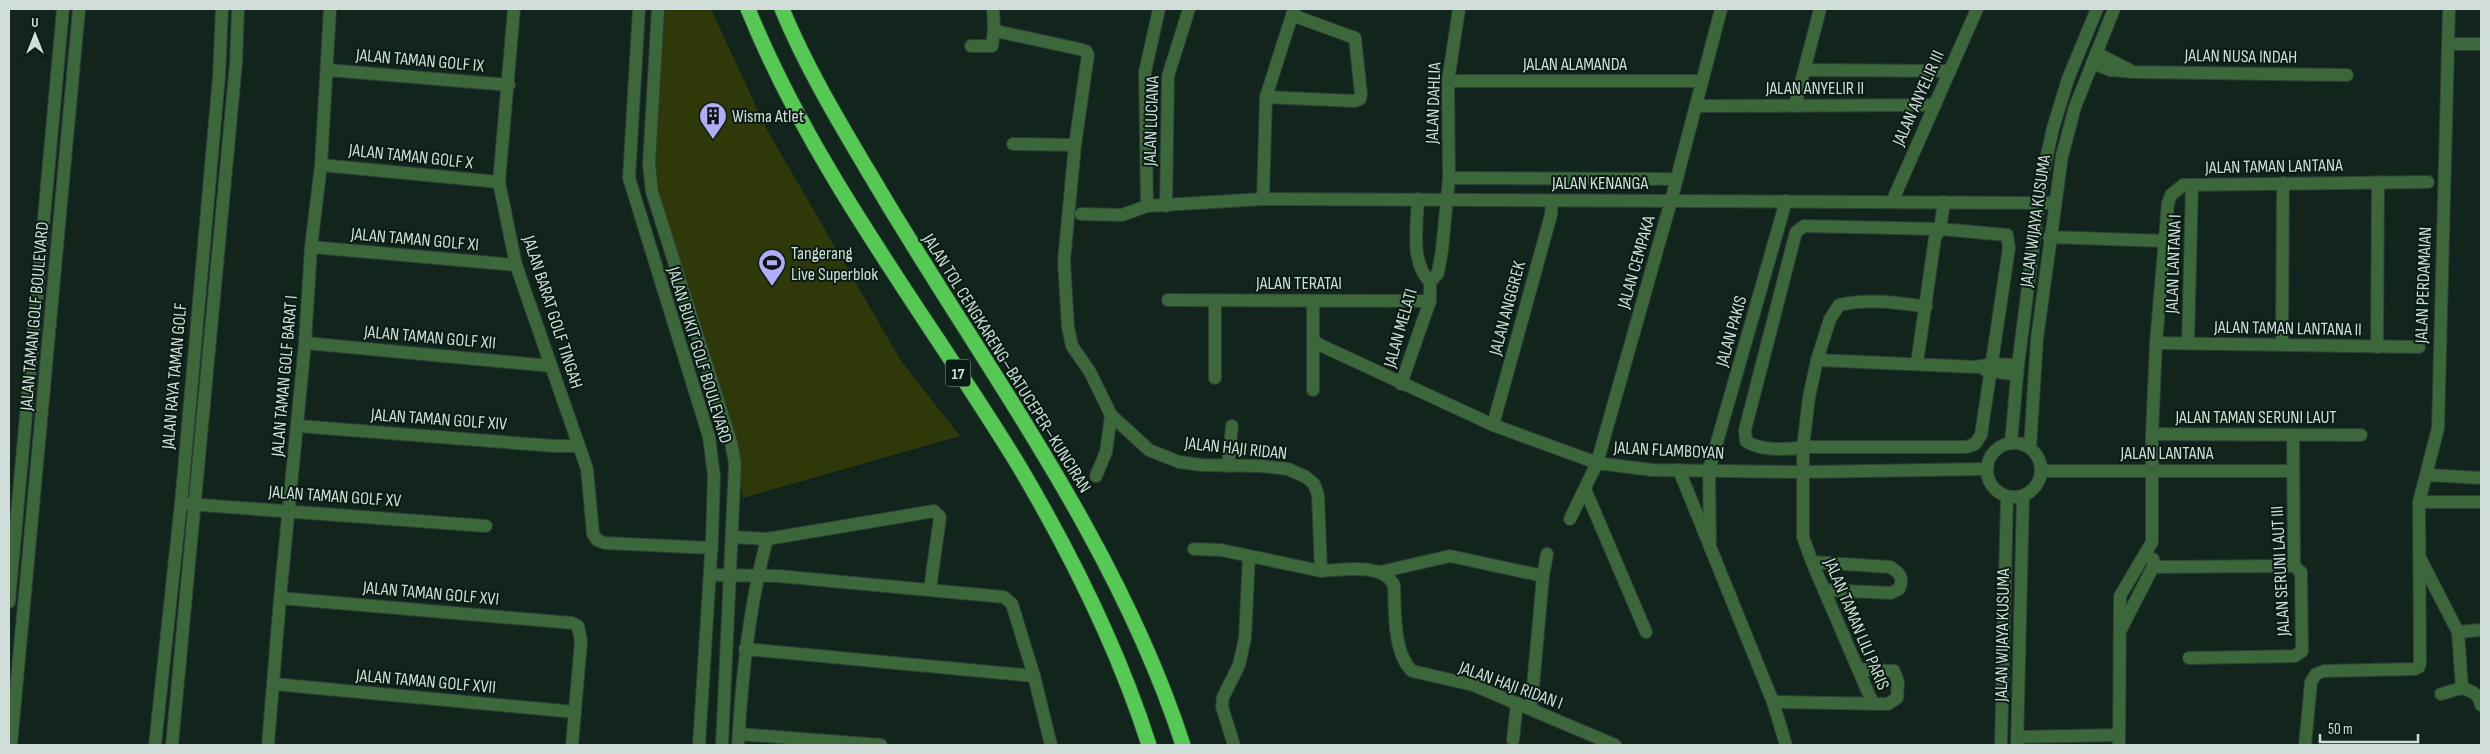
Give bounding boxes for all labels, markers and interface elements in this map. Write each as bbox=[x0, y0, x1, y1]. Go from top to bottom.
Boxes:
north arrow bbox=[10, 10, 60, 60]
text: U bbox=[31, 14, 39, 31]
street label: JALAN TAMAN GOLF IX bbox=[354, 44, 485, 77]
street label: JALAN NUSA INDAH bbox=[2183, 45, 2297, 68]
street label: JALAN ANYELIR III bbox=[1888, 47, 1949, 150]
street label: JALAN ALAMANDA bbox=[1522, 54, 1627, 75]
street label: JALAN DAHLIA bbox=[1422, 62, 1445, 145]
street label: JALAN LUCIANA bbox=[1139, 75, 1164, 167]
street label: JALAN ANYELIR II bbox=[1765, 78, 1864, 99]
building icon: Wisma Atlet bbox=[698, 101, 728, 140]
place label: Wisma Atlet bbox=[732, 106, 805, 127]
street label: JALAN TAMAN GOLF X bbox=[347, 139, 475, 174]
street label: JALAN WIJAYA KUSUMA bbox=[2016, 153, 2055, 290]
street label: JALAN TAMAN LANTANA bbox=[2204, 155, 2343, 178]
street label: JALAN KENANGA bbox=[1551, 173, 1648, 194]
street label: JALAN CEMPAKA bbox=[1613, 213, 1660, 312]
street label: JALAN LANTANA I bbox=[2161, 214, 2186, 315]
street label: JALAN TAMAN GOLF BOULEVARD bbox=[16, 221, 53, 412]
street label: JALAN TAMAN GOLF XI bbox=[349, 223, 480, 256]
street label: JALAN PERDAMAIAN bbox=[2411, 226, 2436, 345]
street label: JALAN TOL CENGKARENG–BATUCEPER–KUNCIRAN bbox=[917, 229, 1095, 497]
street label: JALAN BARAT GOLF TINGAH bbox=[518, 232, 587, 391]
place label: Tangerang Live Superblok bbox=[791, 243, 878, 285]
sports icon: Tangerang Live Superblok bbox=[757, 248, 787, 287]
street label: JALAN ANGGREK bbox=[1485, 258, 1530, 359]
street label: JALAN BUKIT GOLF BOULEVARD bbox=[662, 263, 736, 446]
street label: JALAN TERATAI bbox=[1255, 273, 1342, 294]
street label: JALAN MELATI bbox=[1379, 286, 1422, 371]
street label: JALAN PAKIS bbox=[1711, 293, 1752, 370]
street label: JALAN TAMAN GOLF BARAT I bbox=[267, 295, 302, 459]
street label: JALAN RAYA TAMAN GOLF bbox=[158, 302, 191, 451]
street label: JALAN TAMAN LANTANA II bbox=[2213, 317, 2362, 340]
street label: JALAN TAMAN GOLF XII bbox=[362, 321, 497, 354]
road number: 17 bbox=[946, 359, 970, 386]
street label: JALAN TAMAN GOLF XIV bbox=[369, 404, 508, 435]
street label: JALAN TAMAN SERUNI LAUT bbox=[2174, 407, 2337, 428]
street label: JALAN HAJI RIDAN bbox=[1183, 433, 1288, 464]
street label: JALAN FLAMBOYAN bbox=[1612, 437, 1725, 464]
street label: JALAN LANTANA bbox=[2120, 443, 2214, 464]
street label: JALAN TAMAN GOLF XV bbox=[267, 481, 402, 512]
street label: JALAN SERUNI LAUT III bbox=[2267, 505, 2294, 638]
street label: JALAN TAMAN LILI PARIS bbox=[1819, 554, 1894, 693]
street label: JALAN WIJAYA KUSUMA bbox=[1991, 568, 2014, 703]
street label: JALAN TAMAN GOLF XVI bbox=[361, 577, 500, 610]
street label: JALAN HAJI RIDAN I bbox=[1455, 657, 1566, 714]
street label: JALAN TAMAN GOLF XVII bbox=[354, 665, 497, 698]
scale bar bbox=[2320, 712, 2418, 744]
text: 50 m bbox=[2328, 720, 2353, 739]

